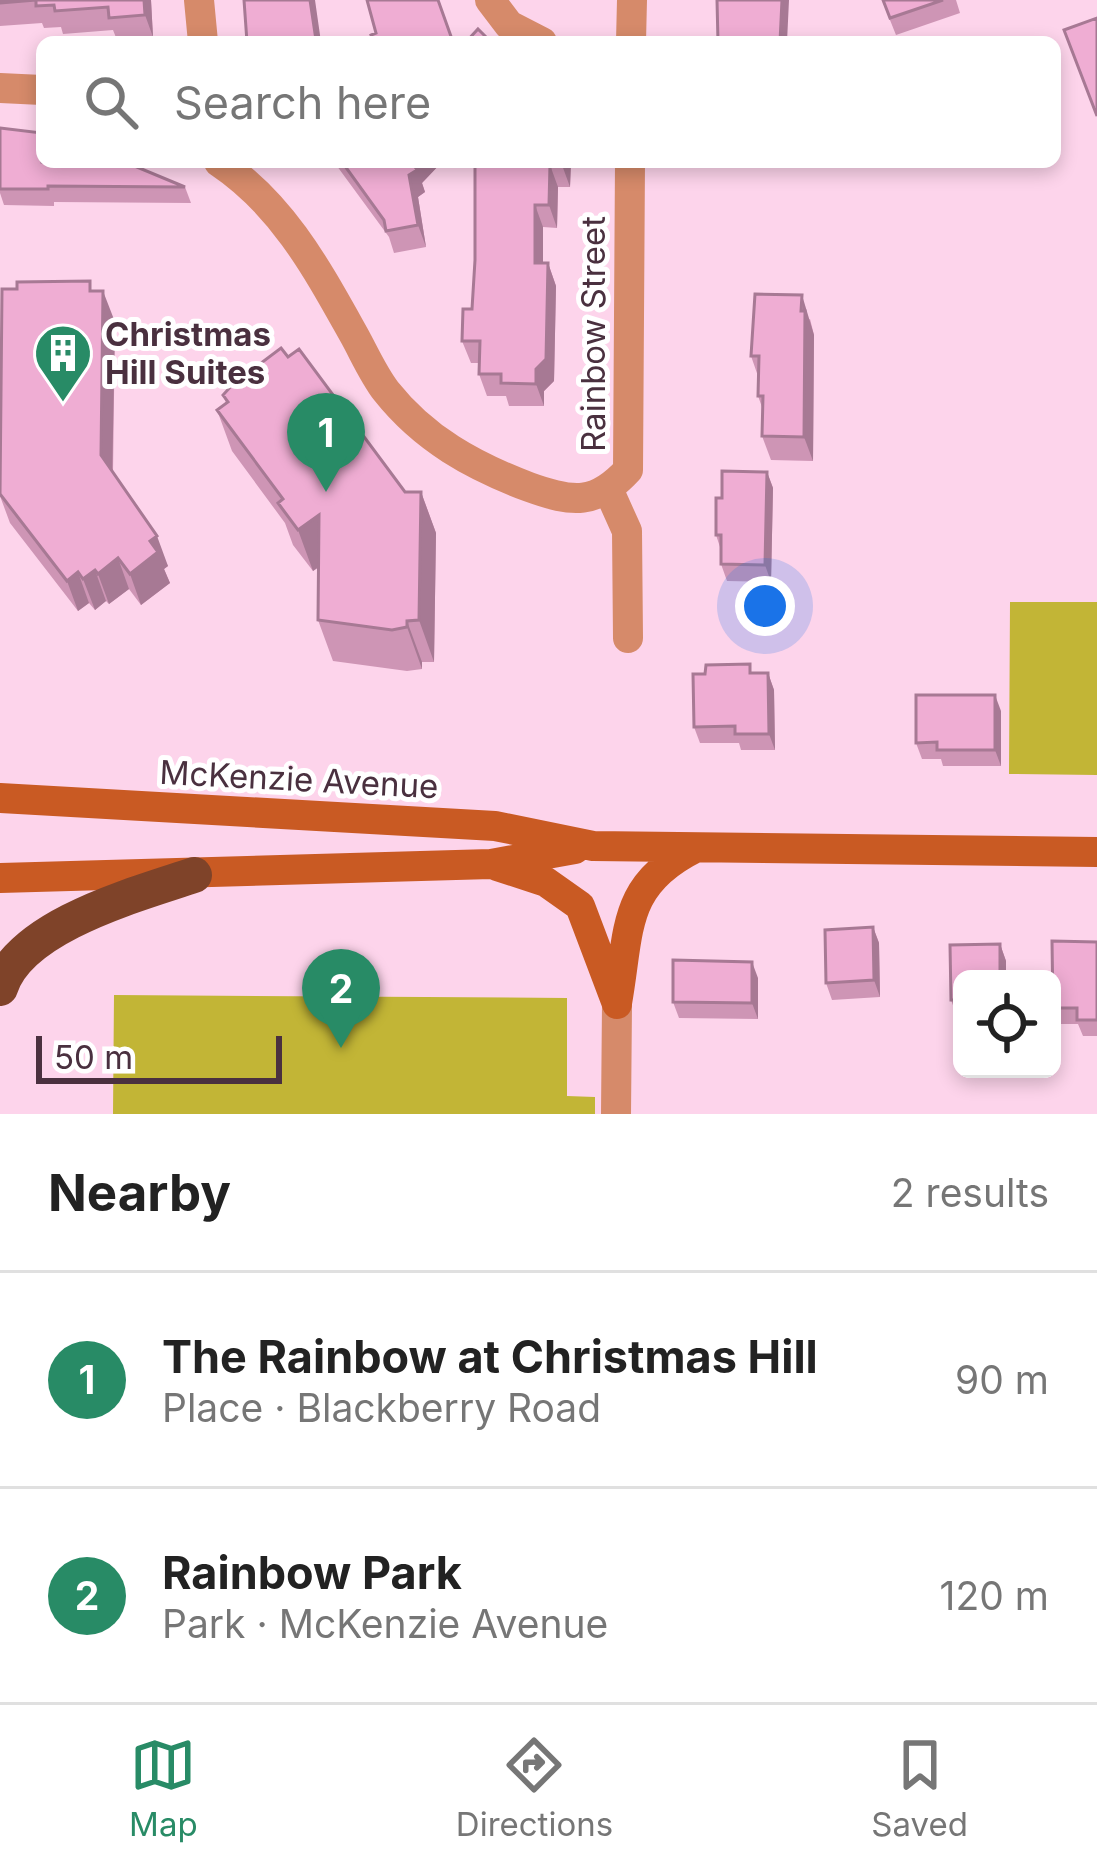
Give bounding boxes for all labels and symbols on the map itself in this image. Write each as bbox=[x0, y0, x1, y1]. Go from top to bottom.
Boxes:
street label: Rainbow Street bbox=[573, 216, 613, 452]
place label: Christmas Hill Suites bbox=[105, 314, 271, 392]
building icon: Christmas Hill Suites bbox=[32, 322, 94, 404]
pin: 1 bbox=[287, 393, 365, 492]
your location bbox=[735, 576, 795, 636]
street label: McKenzie Avenue bbox=[159, 752, 439, 806]
pin: 2 bbox=[302, 949, 380, 1048]
scale bar bbox=[36, 1030, 282, 1083]

